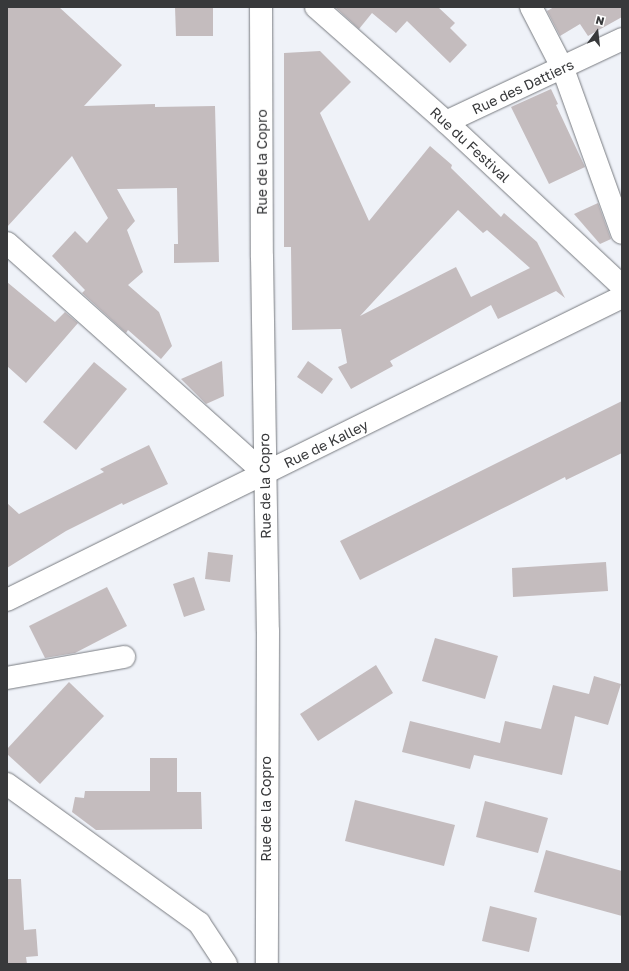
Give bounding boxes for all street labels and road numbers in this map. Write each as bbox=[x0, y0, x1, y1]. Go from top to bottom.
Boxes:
street label: Rue des Dattiers bbox=[469, 56, 577, 118]
street label: Rue du Festival bbox=[427, 104, 513, 186]
street label: Rue de la Copro bbox=[254, 109, 270, 215]
street label: Rue de Kalley bbox=[281, 416, 371, 472]
street label: Rue de la Copro bbox=[256, 433, 274, 539]
street label: Rue de la Copro bbox=[258, 756, 274, 862]

